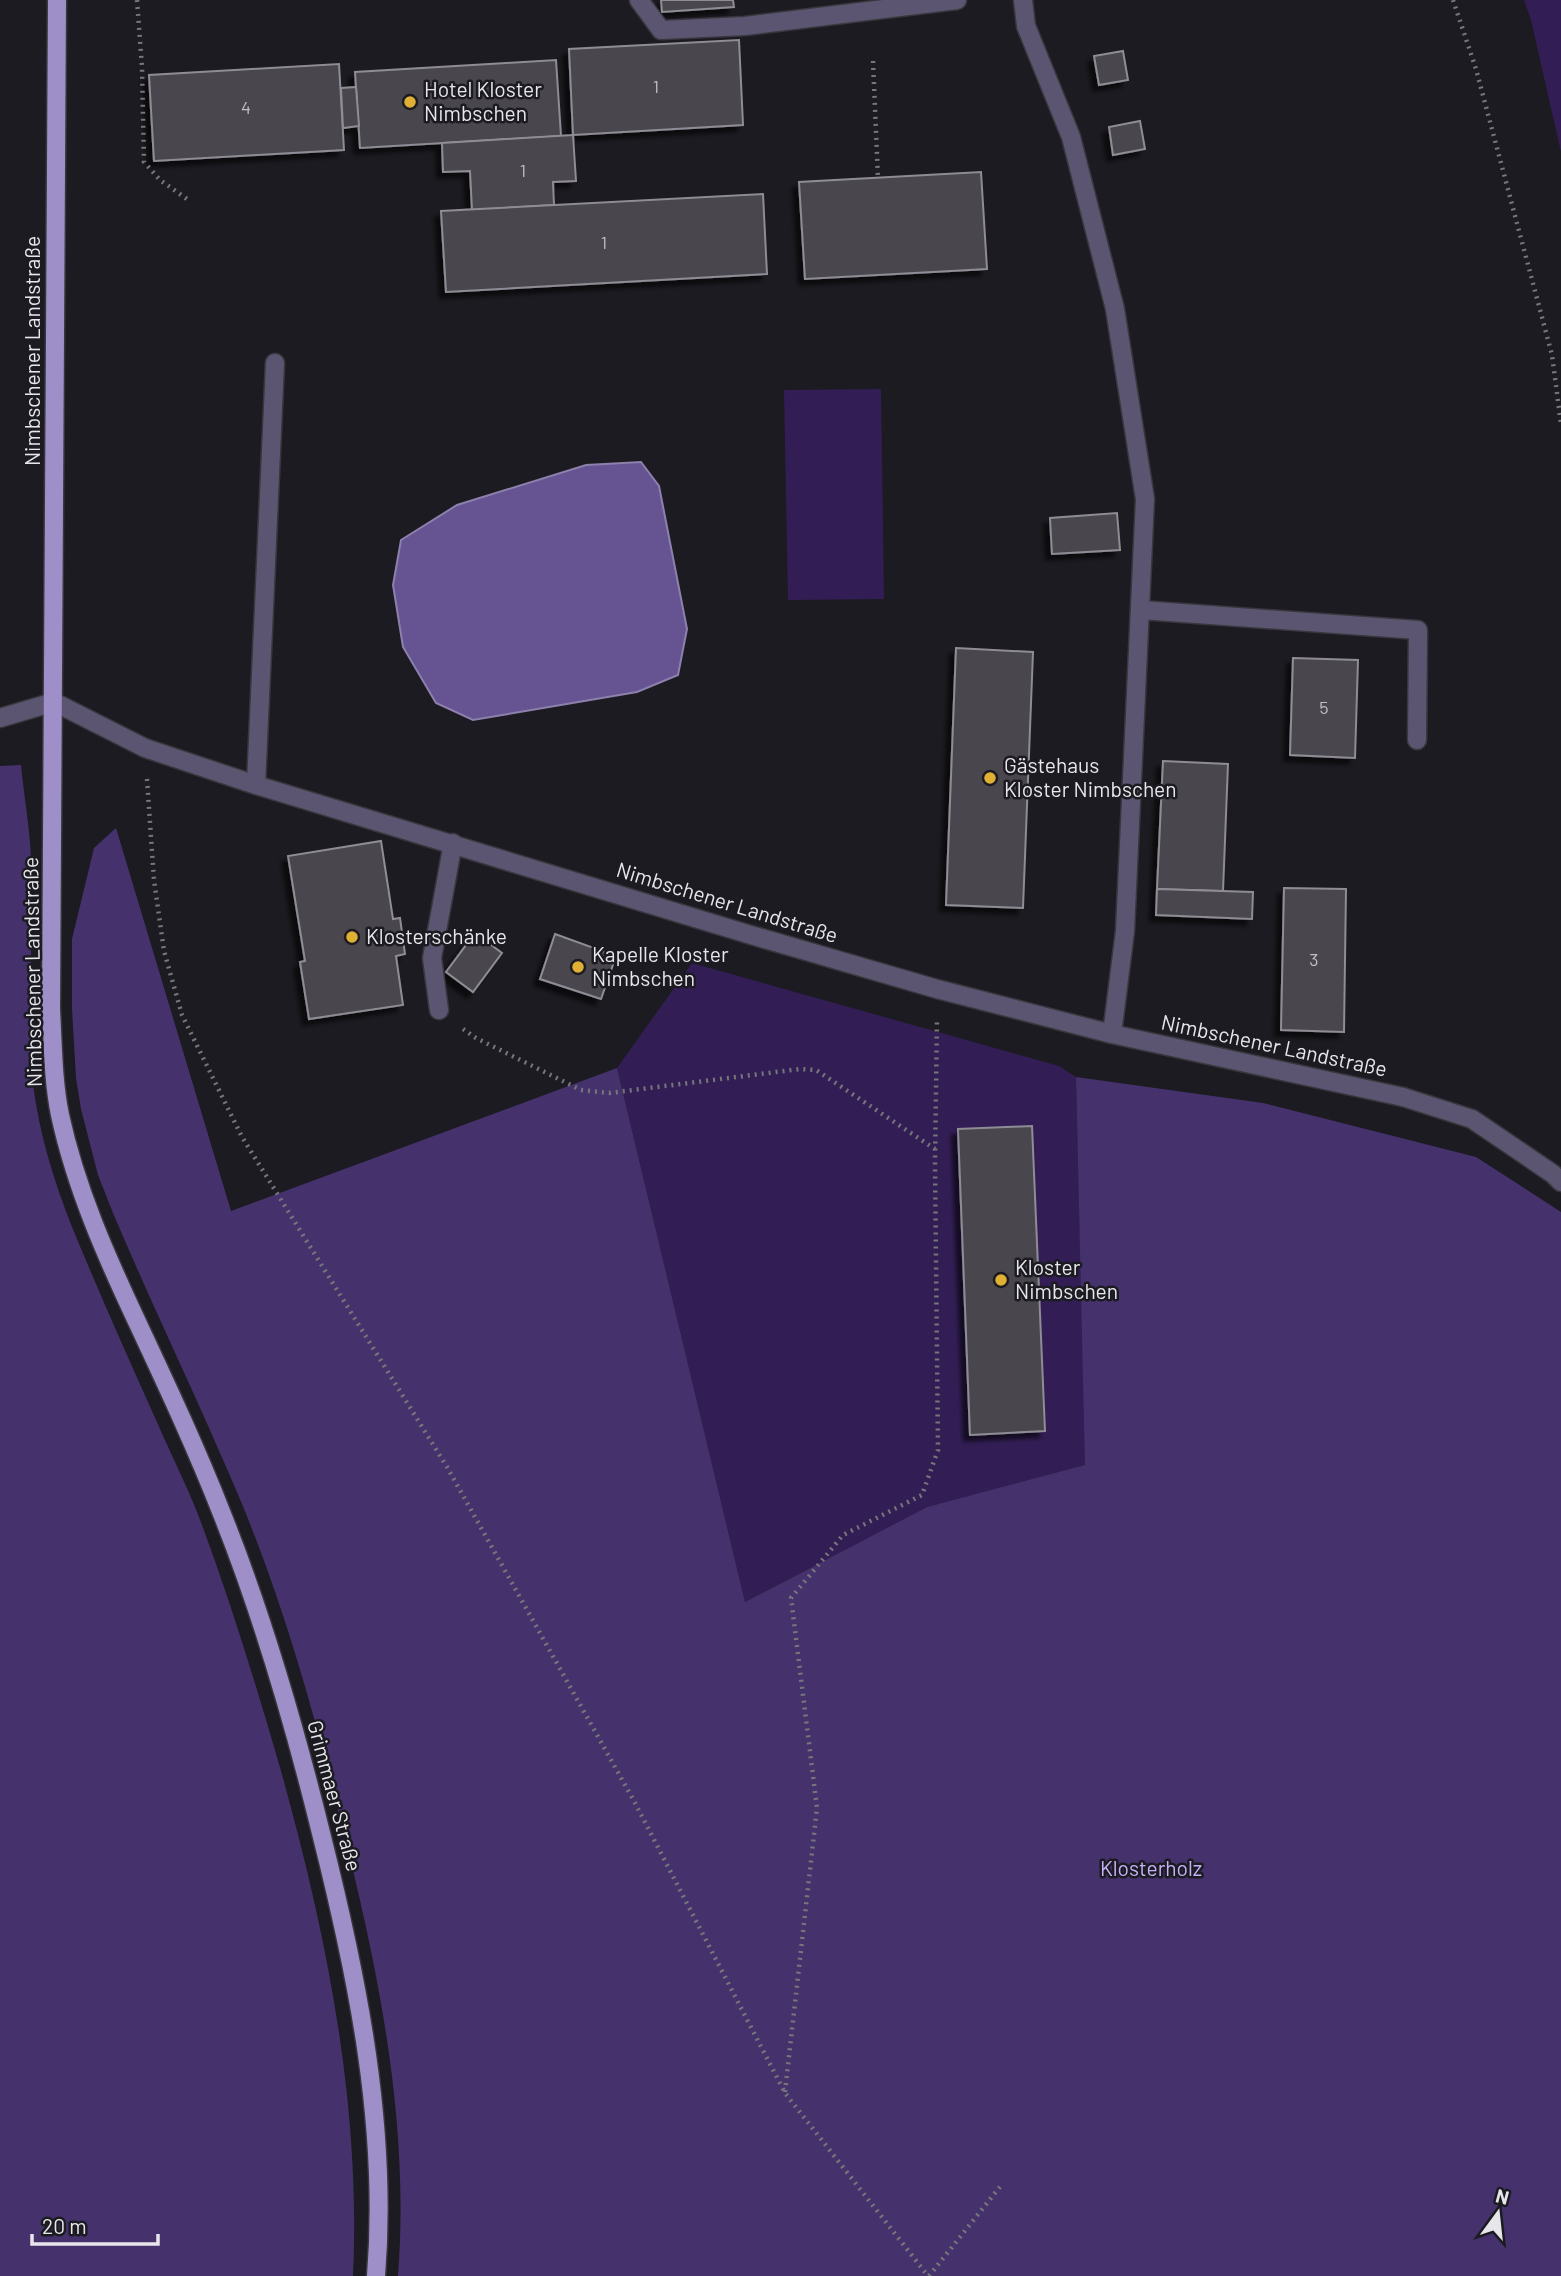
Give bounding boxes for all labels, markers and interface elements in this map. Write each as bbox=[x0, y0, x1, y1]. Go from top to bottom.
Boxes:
house number: 1 bbox=[653, 75, 659, 97]
place label: Hotel Kloster Nimbschen bbox=[424, 76, 542, 125]
marker: Hotel Kloster Nimbschen bbox=[402, 94, 418, 110]
house number: 4 bbox=[241, 96, 251, 118]
house number: 1 bbox=[520, 159, 526, 181]
house number: 1 bbox=[601, 231, 607, 253]
street label: Nimbschener Landstraße bbox=[19, 236, 44, 466]
house number: 5 bbox=[1319, 696, 1329, 718]
place label: Gästehaus Kloster Nimbschen bbox=[1004, 752, 1177, 801]
marker: Gästehaus Kloster Nimbschen bbox=[982, 770, 998, 786]
street label: Nimbschener Landstraße bbox=[614, 856, 841, 947]
street label: Nimbschener Landstraße bbox=[17, 857, 46, 1087]
place label: Klosterschänke bbox=[366, 923, 507, 948]
marker: Klosterschänke bbox=[344, 929, 360, 945]
place label: Kapelle Kloster Nimbschen bbox=[592, 941, 729, 990]
house number: 3 bbox=[1309, 948, 1319, 970]
marker: Kapelle Kloster Nimbschen bbox=[570, 959, 586, 975]
street label: Nimbschener Landstraße bbox=[1159, 1008, 1389, 1081]
place label: Kloster Nimbschen bbox=[1015, 1254, 1118, 1303]
marker: Kloster Nimbschen bbox=[993, 1272, 1009, 1288]
street label: Grimmaer Straße bbox=[303, 1717, 368, 1874]
park label: Klosterholz bbox=[1100, 1855, 1202, 1880]
north arrow bbox=[1463, 2178, 1533, 2248]
text: N bbox=[1493, 2183, 1512, 2209]
scale bar bbox=[32, 2202, 158, 2246]
text: 20 m bbox=[42, 2213, 87, 2238]

